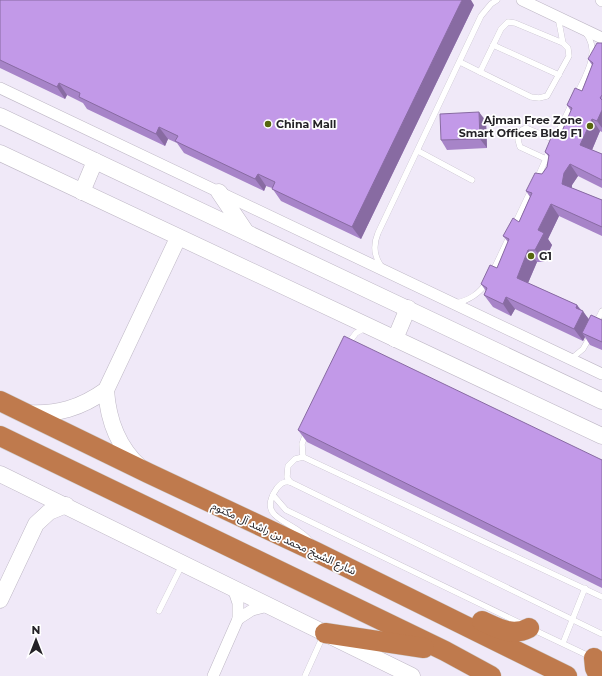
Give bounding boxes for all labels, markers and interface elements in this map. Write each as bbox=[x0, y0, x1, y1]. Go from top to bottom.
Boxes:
place label: Ajman Free Zone Smart Offices Bldg F1 bbox=[459, 113, 582, 140]
place label: China Mall bbox=[276, 117, 336, 131]
marker: China Mall bbox=[263, 119, 273, 129]
marker: Ajman Free Zone Smart Offices Bldg F1 bbox=[585, 121, 595, 131]
place label: G1 bbox=[539, 249, 552, 263]
marker: G1 bbox=[526, 251, 536, 261]
street label: شارع الشيخ محمد بن راشد آل مكتوم bbox=[209, 498, 359, 579]
north arrow bbox=[16, 620, 56, 660]
text: N bbox=[32, 623, 40, 637]

